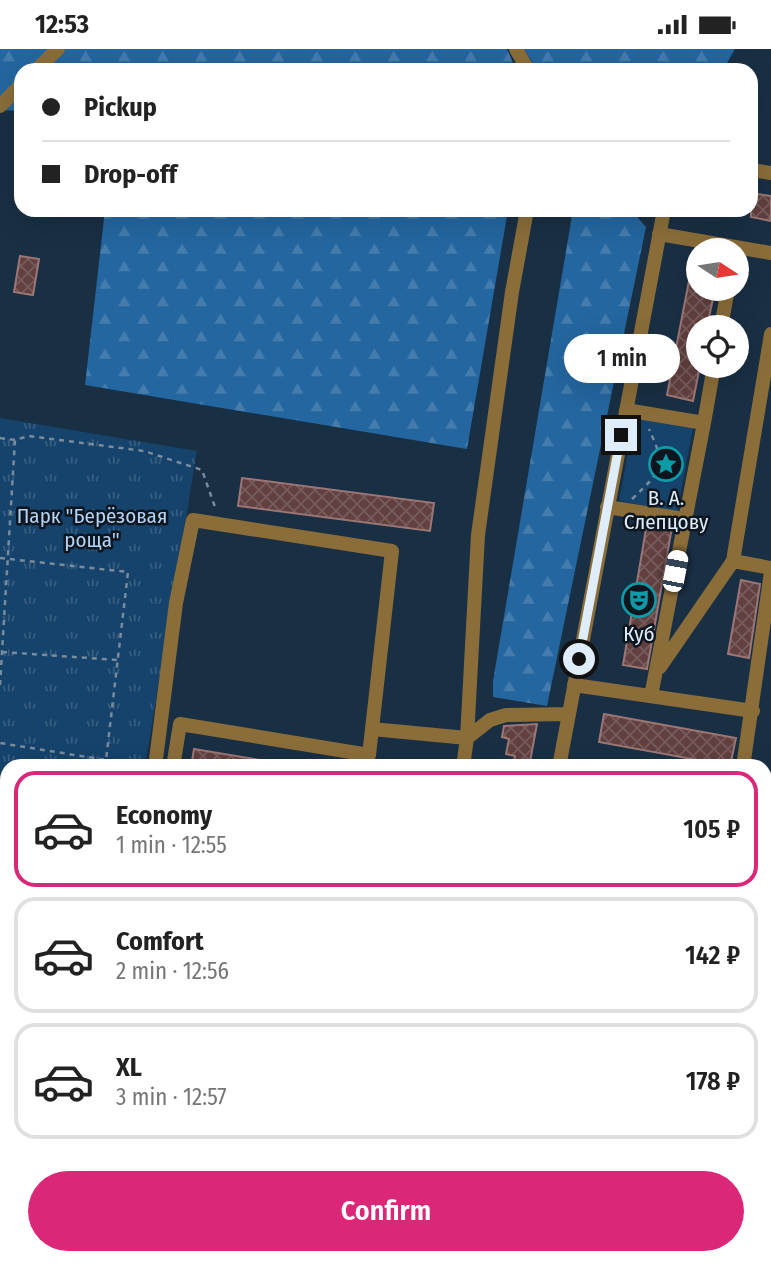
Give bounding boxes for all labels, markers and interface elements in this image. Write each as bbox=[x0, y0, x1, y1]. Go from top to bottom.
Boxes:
text: 12:53 bbox=[35, 9, 89, 40]
text: Pickup bbox=[84, 92, 157, 123]
text: Drop-off bbox=[84, 159, 177, 190]
north arrow bbox=[686, 238, 749, 301]
map controls bbox=[686, 238, 749, 378]
button: locate bbox=[686, 315, 749, 378]
callout: 1 min bbox=[563, 333, 679, 383]
text: 1 min bbox=[597, 344, 647, 372]
route end bbox=[605, 419, 637, 451]
place icon: В. А. Слепцову bbox=[647, 445, 685, 483]
place label: В. А. Слепцову bbox=[624, 485, 709, 535]
park label: Парк "Берёзовая роща" bbox=[17, 503, 167, 553]
car bbox=[661, 548, 690, 594]
theatre icon: Куб bbox=[620, 581, 658, 619]
place label: Куб bbox=[623, 621, 655, 647]
route start bbox=[563, 643, 595, 675]
icon: car bbox=[32, 798, 95, 861]
text: Economy bbox=[116, 800, 212, 831]
text: 105 ₽ bbox=[683, 814, 740, 845]
text: 1 min · 12:55 bbox=[116, 831, 227, 859]
icon: car bbox=[32, 924, 95, 987]
text: Comfort bbox=[116, 926, 204, 957]
text: 142 ₽ bbox=[685, 940, 740, 971]
text: 2 min · 12:56 bbox=[116, 957, 229, 985]
icon: car bbox=[32, 1050, 95, 1113]
text: XL bbox=[116, 1052, 142, 1083]
text: 178 ₽ bbox=[686, 1066, 740, 1097]
text: 3 min · 12:57 bbox=[116, 1083, 227, 1111]
button: Confirm bbox=[28, 1171, 744, 1251]

